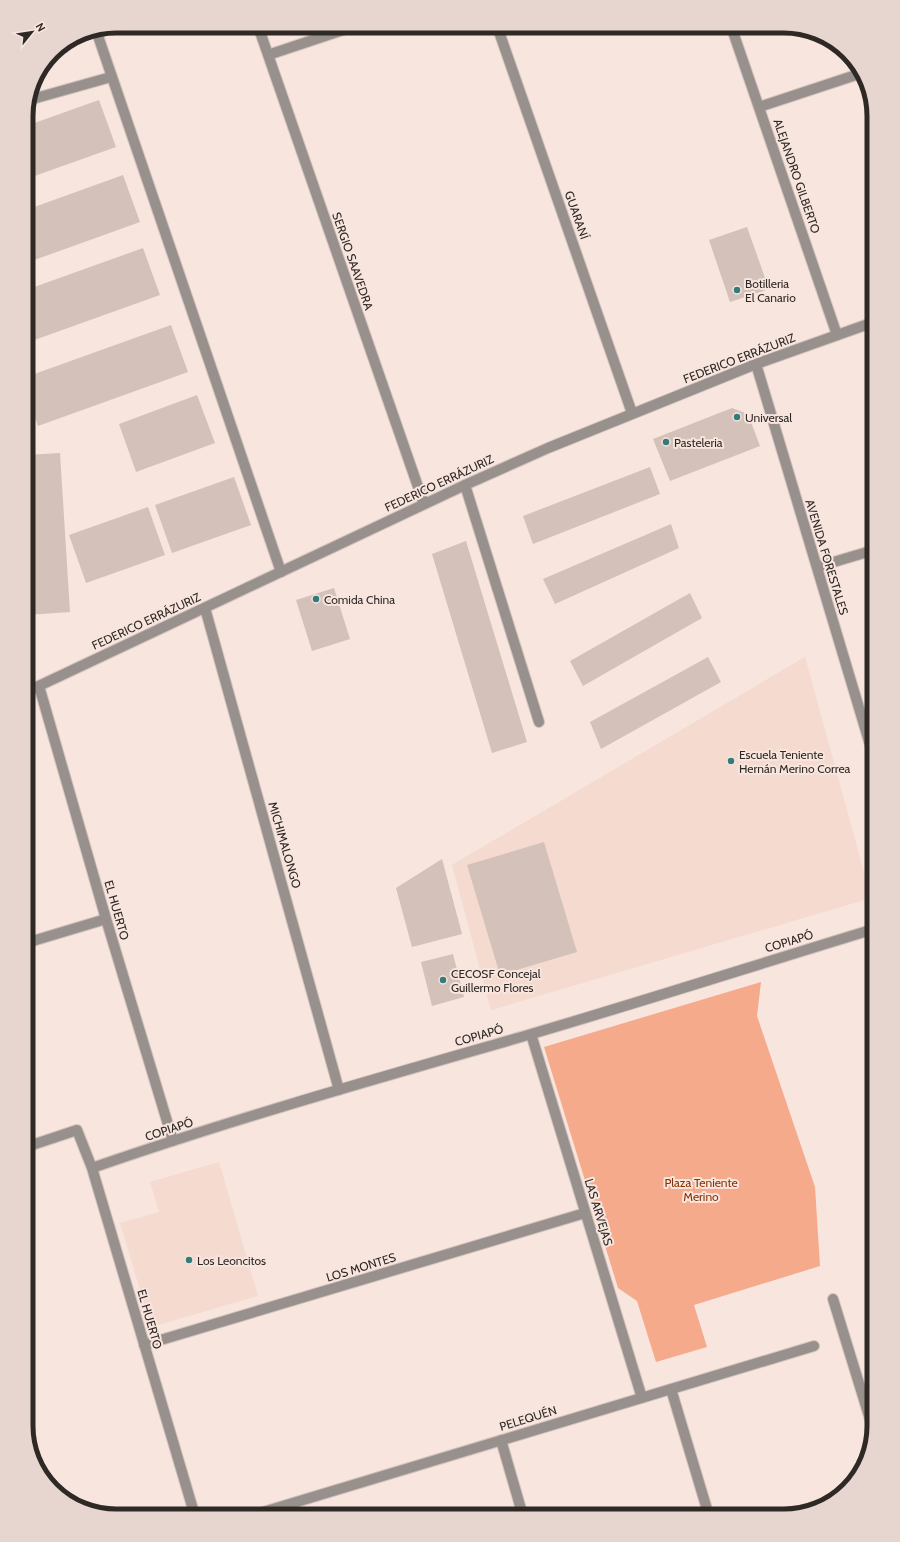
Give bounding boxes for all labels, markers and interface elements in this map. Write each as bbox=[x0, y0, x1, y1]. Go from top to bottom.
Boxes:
north arrow bbox=[12, 12, 52, 52]
text: N bbox=[33, 20, 49, 34]
street label: ALEJANDRO GILBERTO bbox=[770, 117, 824, 235]
street label: GUARANÍ bbox=[562, 189, 592, 241]
street label: SERGIO SAAVEDRA bbox=[329, 210, 377, 312]
place label: Botilleria El Canario bbox=[745, 276, 796, 305]
marker: Botilleria El Canario bbox=[732, 285, 742, 295]
street label: FEDERICO ERRÁZURIZ bbox=[681, 330, 797, 386]
place label: Universal bbox=[745, 410, 792, 425]
marker: Universal bbox=[732, 412, 742, 422]
place label: Pasteleria bbox=[674, 435, 723, 450]
marker: Pasteleria bbox=[661, 437, 671, 447]
street label: FEDERICO ERRÁZURIZ bbox=[382, 451, 496, 515]
street label: AVENIDA FORESTALES bbox=[802, 497, 852, 617]
street label: FEDERICO ERRÁZURIZ bbox=[89, 589, 203, 653]
place label: Comida China bbox=[324, 592, 395, 607]
marker: Comida China bbox=[311, 594, 321, 604]
place label: Escuela Teniente Hernán Merino Correa bbox=[739, 747, 851, 776]
marker: Escuela Teniente Hernán Merino Correa bbox=[726, 756, 736, 766]
street label: MICHIMALONGO bbox=[265, 800, 305, 890]
street label: EL HUERTO bbox=[101, 878, 133, 942]
street label: COPIAPÓ bbox=[763, 927, 815, 955]
place label: CECOSF Concejal Guillermo Flores bbox=[451, 966, 541, 995]
marker: CECOSF Concejal Guillermo Flores bbox=[438, 975, 448, 985]
street label: COPIAPÓ bbox=[453, 1021, 505, 1049]
street label: COPIAPÓ bbox=[143, 1114, 195, 1144]
park label: Plaza Teniente Merino bbox=[664, 1175, 738, 1204]
street label: LAS ARVEJAS bbox=[582, 1177, 616, 1247]
street label: LOS MONTES bbox=[324, 1249, 398, 1285]
place label: Los Leoncitos bbox=[197, 1253, 266, 1268]
marker: Los Leoncitos bbox=[184, 1255, 194, 1265]
street label: EL HUERTO bbox=[134, 1287, 166, 1351]
street label: PELEQUÉN bbox=[498, 1402, 558, 1434]

